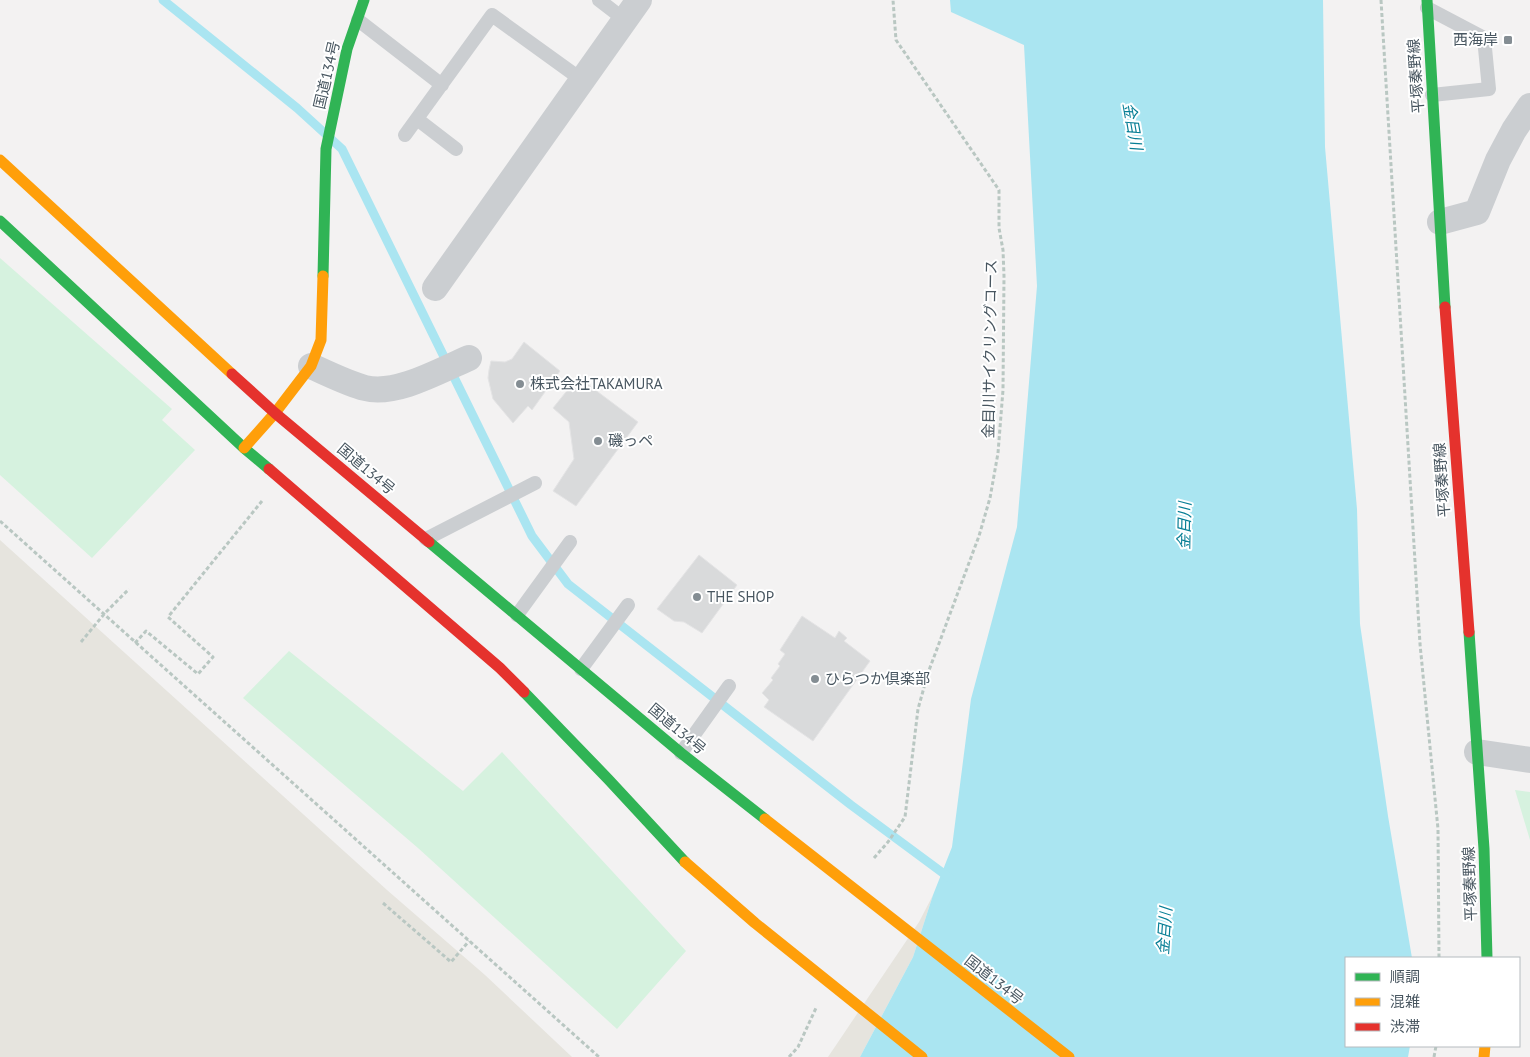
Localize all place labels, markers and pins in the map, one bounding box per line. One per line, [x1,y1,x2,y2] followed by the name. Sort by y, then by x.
[1453,30,1498,49] place label: 西海岸
[1502,34,1514,46] marker: 西海岸
[530,374,663,393] place label: 株式会社TAKAMURA
[514,378,526,390] marker: 株式会社TAKAMURA
[608,431,653,450] place label: 磯っペ
[592,435,604,447] marker: 磯っペ
[707,587,774,606] place label: THE SHOP
[691,591,703,603] marker: THE SHOP
[825,669,930,688] place label: ひらつか倶楽部
[809,673,821,685] marker: ひらつか倶楽部

